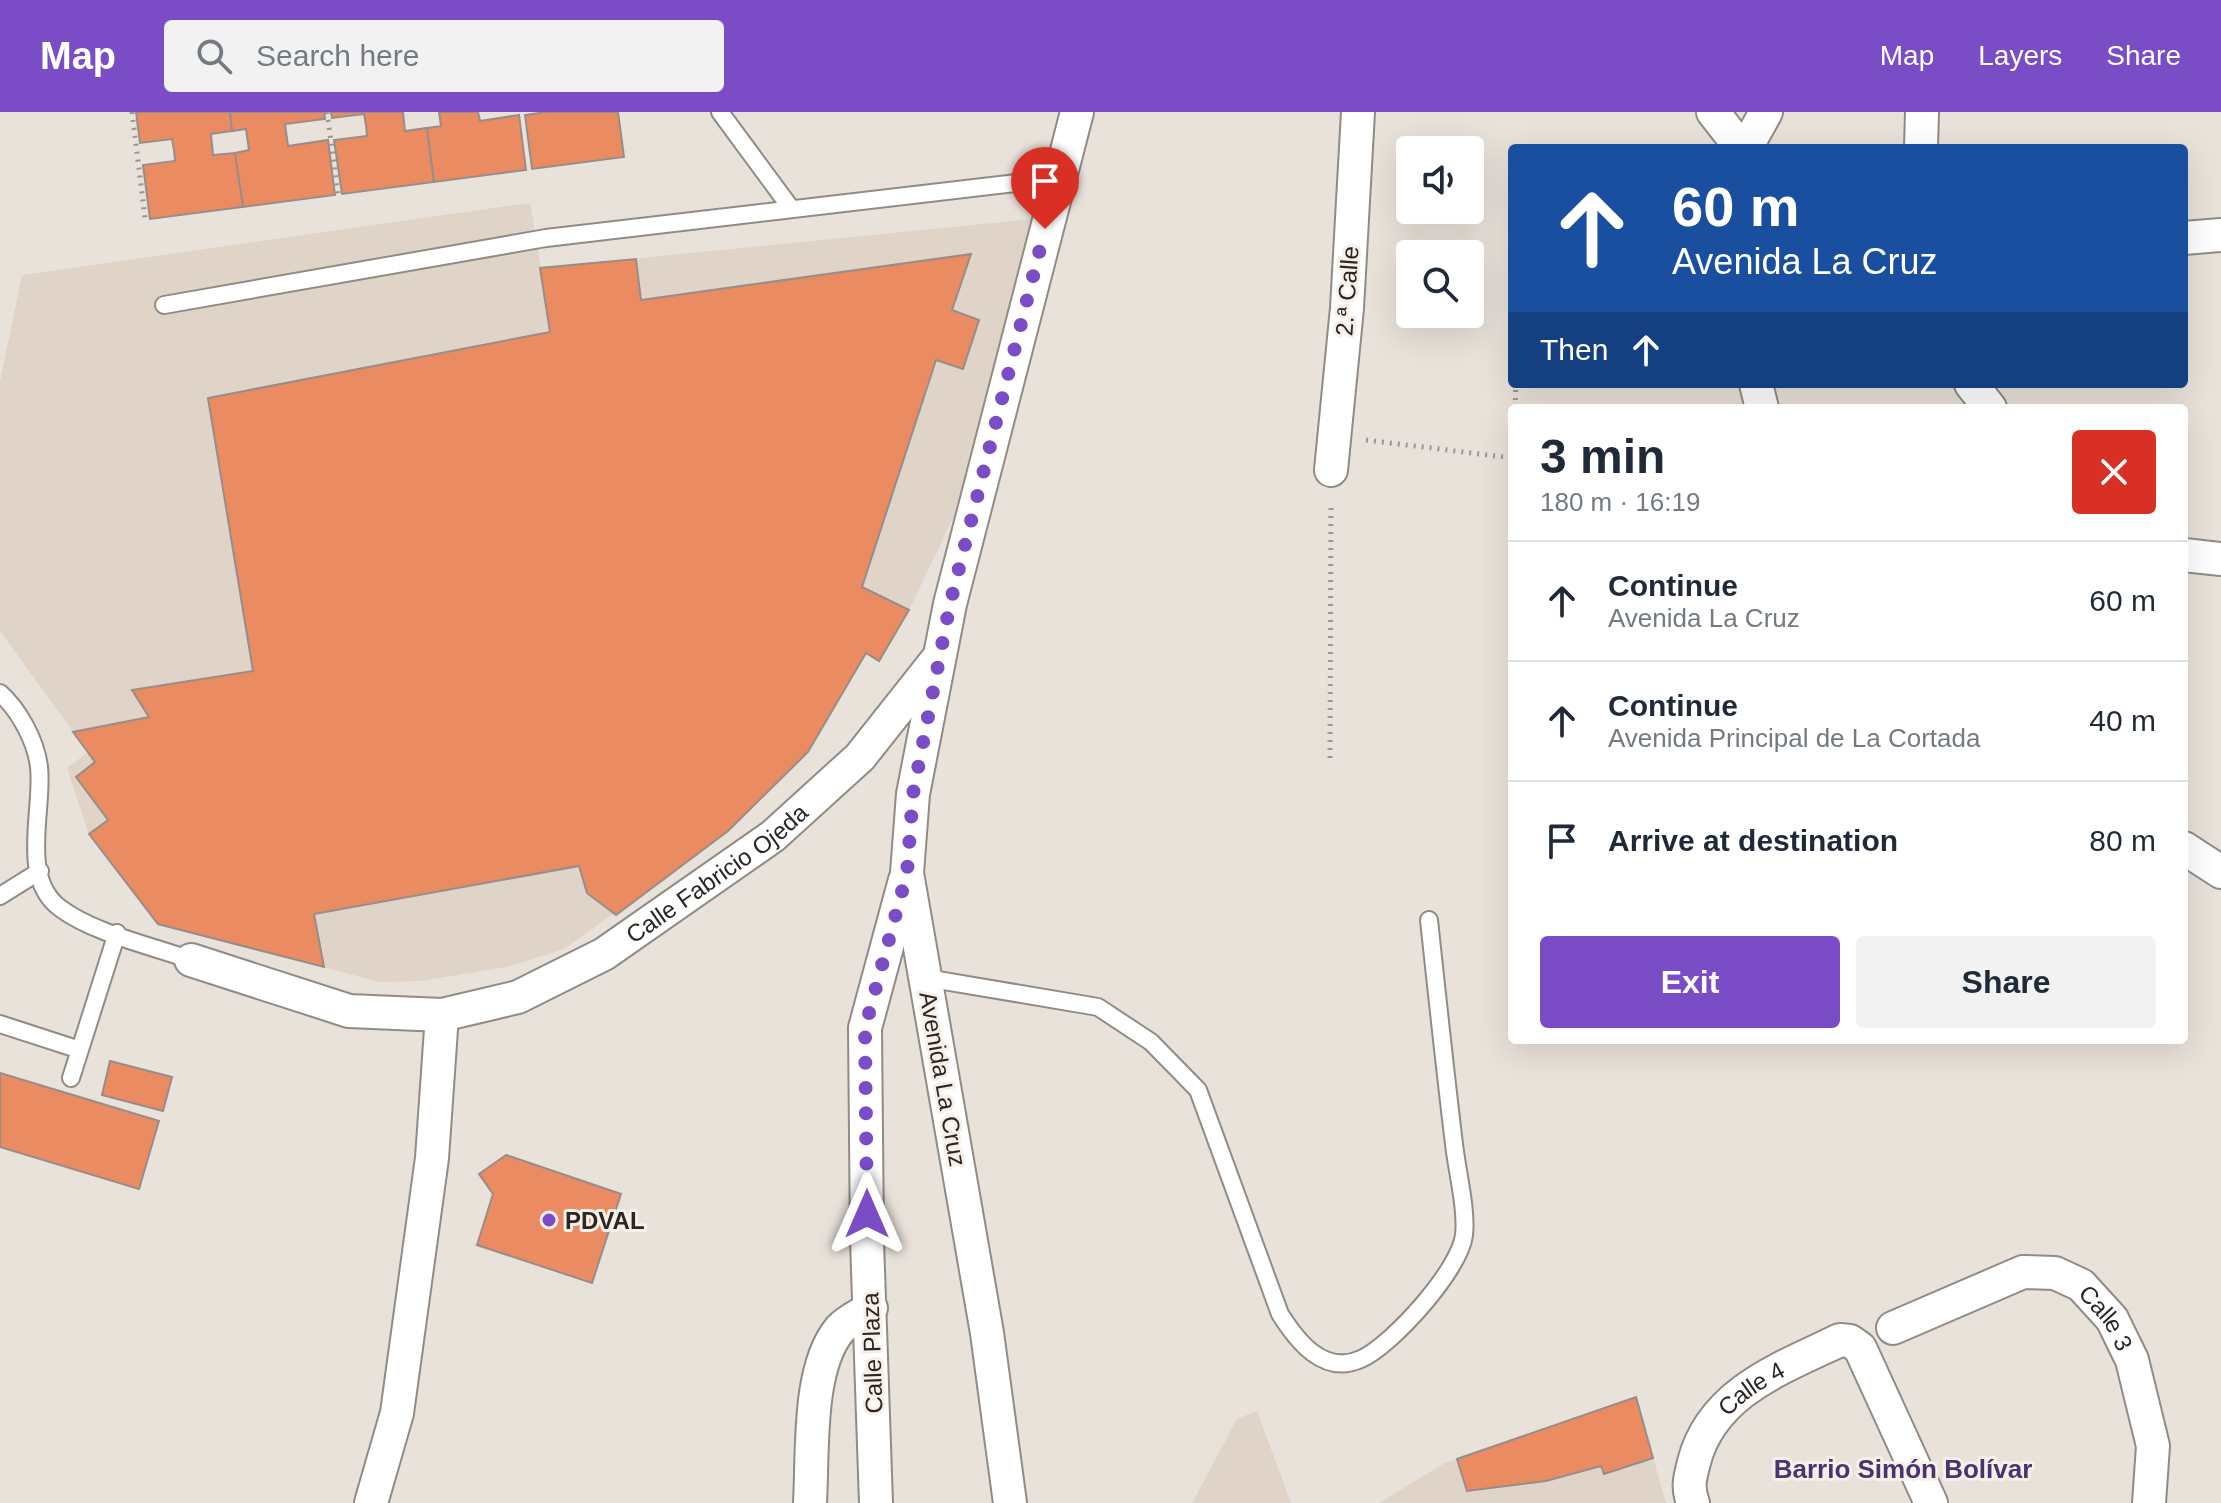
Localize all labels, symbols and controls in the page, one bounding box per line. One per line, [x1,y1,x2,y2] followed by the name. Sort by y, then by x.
[164,20,724,92] search box
[192,34,236,78] icon: search
[40,35,116,77] text: Map
[256,39,419,72] text: Search here
[1880,40,1934,71] text: Map
[1978,40,2062,71] text: Layers
[2106,40,2181,71] text: Share
[1396,136,1484,328] map controls
[1396,136,1484,224] button: sound
[1011,147,1079,229] pin
[1023,159,1067,203] icon: arrive
[1672,175,1800,238] text: 60 m
[1540,176,1644,280] icon: ahead
[1396,240,1484,328] button: search
[1672,241,1938,282] text: Avenida La Cruz
[1330,245,1364,337] street label: 2.ª Calle
[1624,328,1668,372] icon: ahead
[1540,333,1608,366] text: Then
[1540,430,1665,483] text: 3 min
[2072,430,2156,514] button: close
[1540,487,1700,517] text: 180 m · 16:19
[1608,569,1738,602] text: Continue
[1540,579,1584,623] icon: ahead
[2089,584,2156,617] text: 60 m
[1608,603,1800,633] text: Avenida La Cruz
[1608,689,1738,722] text: Continue
[1540,699,1584,743] icon: ahead
[2089,704,2156,737] text: 40 m
[1608,723,1980,753] text: Avenida Principal de La Cortada
[621,798,813,948] street label: Calle Fabricio Ojeda
[1540,819,1584,863] icon: arrive
[1608,824,1898,857] text: Arrive at destination
[2089,824,2156,857] text: 80 m
[1540,936,1840,1028] button: Exit
[1856,936,2156,1028] button: Share
[914,990,972,1168] street label: Avenida La Cruz
[825,1172,909,1256] position arrow
[565,1207,645,1234] place label: PDVAL
[540,1211,558,1229] marker: PDVAL
[2074,1279,2139,1355] street label: Calle 3
[856,1291,888,1414] street label: Calle Plaza
[1712,1356,1789,1420] street label: Calle 4
[1774,1454,2032,1484] district label: Barrio Simón Bolívar

